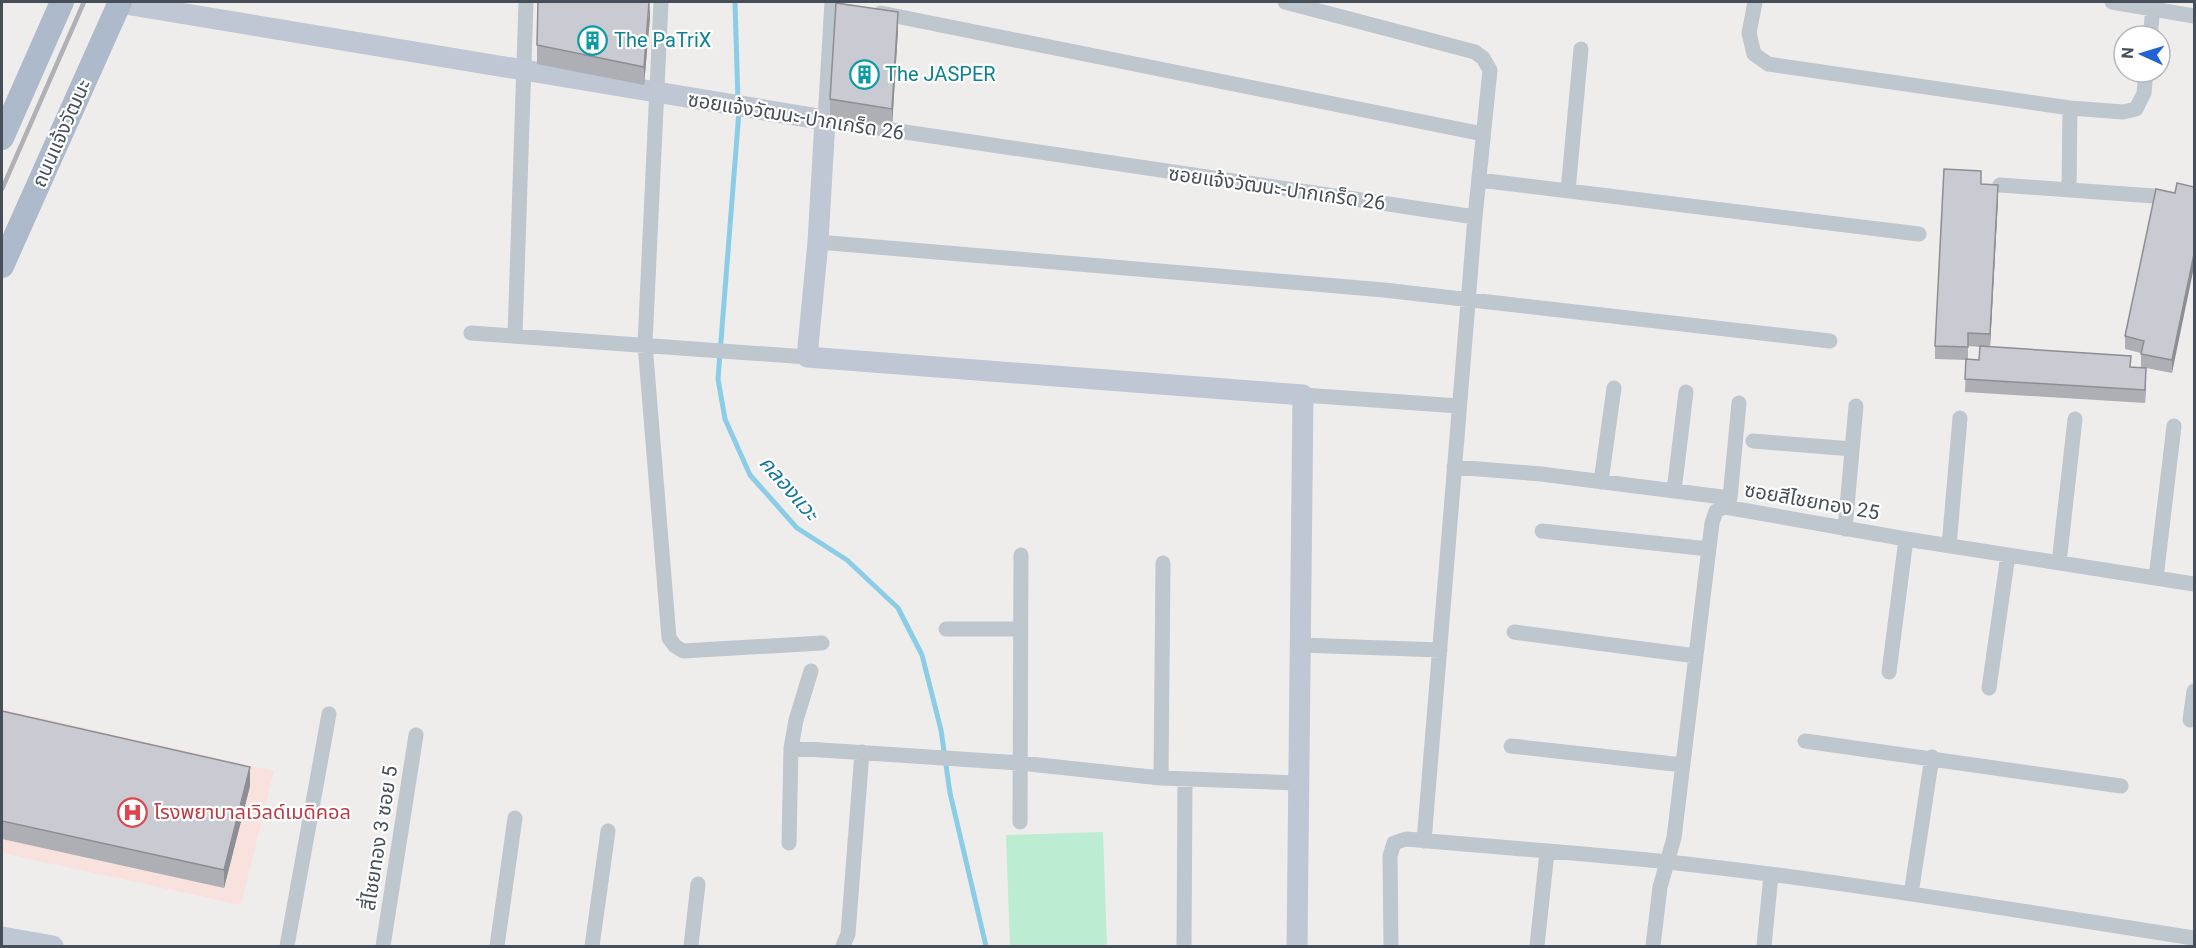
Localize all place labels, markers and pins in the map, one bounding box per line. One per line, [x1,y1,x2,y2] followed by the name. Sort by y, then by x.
[577,24,609,56] building icon: The PaTriX
[614,28,712,52] place label: The PaTriX
[848,58,880,90] building icon: The JASPER
[885,62,996,86] place label: The JASPER
[117,796,149,828] hospital icon: โรงพยาบาลเวิลด์เมดิคอล
[154,800,351,824] place label: โรงพยาบาลเวิลด์เมดิคอล

